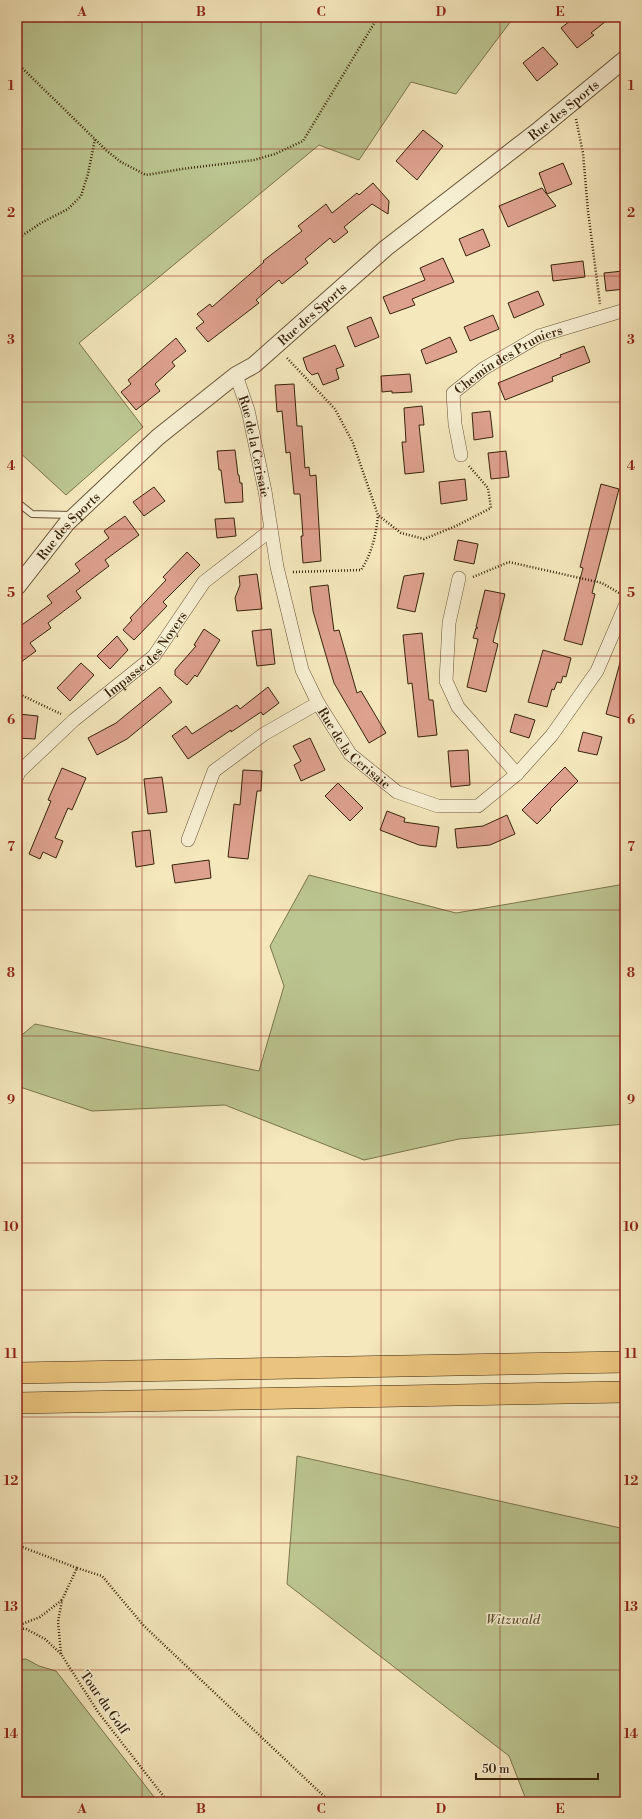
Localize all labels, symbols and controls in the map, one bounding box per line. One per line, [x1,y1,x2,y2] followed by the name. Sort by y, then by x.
[76,4,87,20] text: A
[196,4,206,20] text: B
[316,4,326,20] text: C
[436,4,446,20] text: D
[555,4,565,20] text: E
[525,77,603,144] street label: Rue des Sports
[8,78,15,94] text: 1
[628,78,635,94] text: 1
[7,205,15,221] text: 2
[627,205,635,221] text: 2
[275,280,350,349] street label: Rue des Sports
[451,322,565,398] street label: Chemin des Pruniers
[7,332,15,348] text: 3
[627,332,635,348] text: 3
[235,393,273,499] street label: Rue de la Cerisaie
[7,458,16,474] text: 4
[627,458,636,474] text: 4
[34,489,104,564] street label: Rue des Sports
[7,585,15,601] text: 5
[627,585,635,601] text: 5
[102,608,191,701] street label: Impasse des Noyers
[314,705,394,793] street label: Rue de la Cerisaie
[7,712,15,728] text: 6
[627,712,635,728] text: 6
[7,839,15,855] text: 7
[627,839,635,855] text: 7
[7,965,15,981] text: 8
[627,965,635,981] text: 8
[7,1092,15,1108] text: 9
[627,1092,635,1108] text: 9
[3,1219,19,1235] text: 10
[623,1219,639,1235] text: 10
[5,1346,18,1362] text: 11
[625,1346,638,1362] text: 11
[4,1473,18,1489] text: 12
[624,1473,638,1489] text: 12
[4,1599,18,1615] text: 13
[624,1599,638,1615] text: 13
[486,1612,541,1628] park label: Witzwald
[76,1668,133,1738] street label: Tour du Golf
[4,1726,18,1742] text: 14
[624,1726,638,1742] text: 14
[476,1755,598,1781] scale bar
[482,1762,510,1777] text: 50 m
[76,1801,87,1817] text: A
[196,1801,206,1817] text: B
[316,1801,326,1817] text: C
[436,1801,446,1817] text: D
[555,1801,565,1817] text: E

